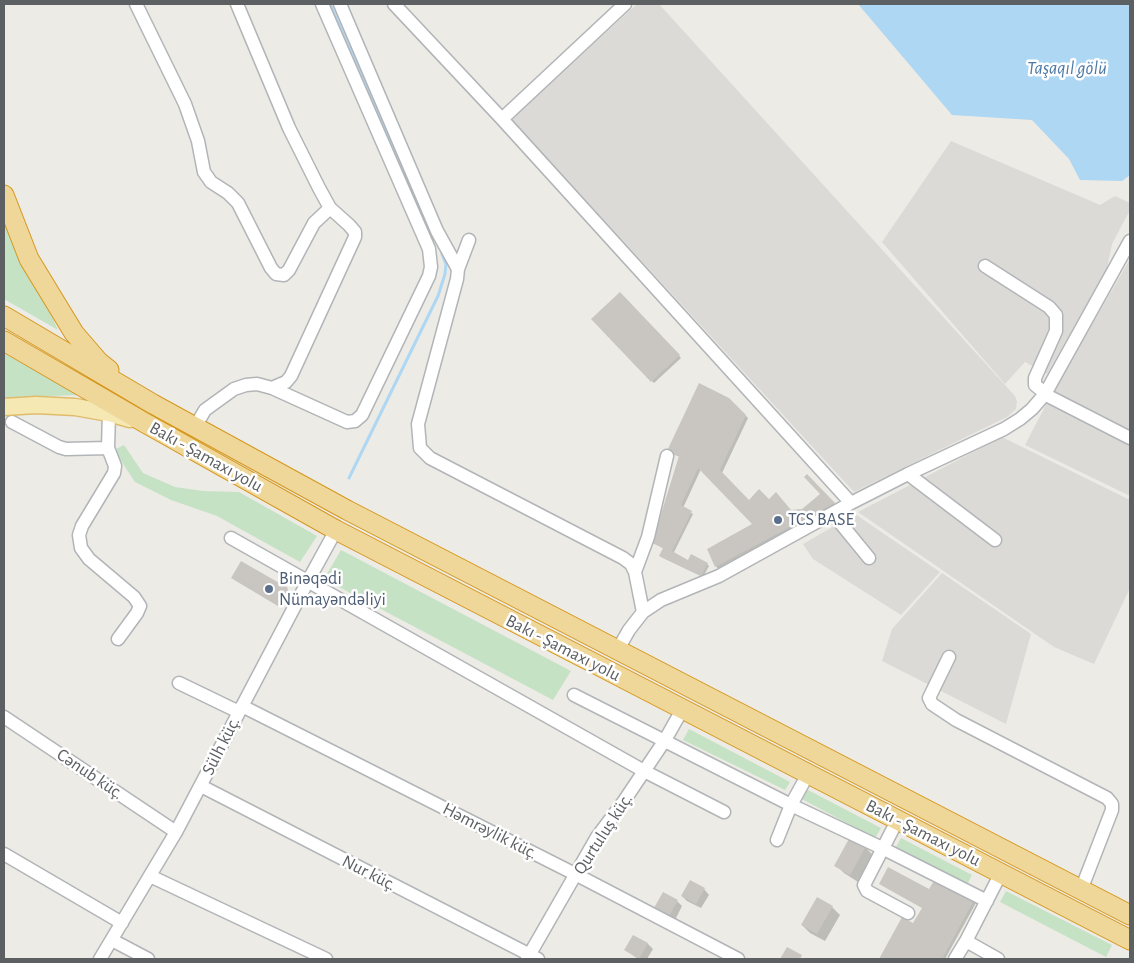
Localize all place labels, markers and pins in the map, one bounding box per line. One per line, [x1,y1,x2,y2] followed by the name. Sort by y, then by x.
[788,509,854,531] place label: TCS BASE
[772,514,784,526] marker: TCS BASE
[279,568,386,610] place label: Binəqədi Nümayəndəliyi
[263,583,275,595] marker: Binəqədi Nümayəndəliyi

